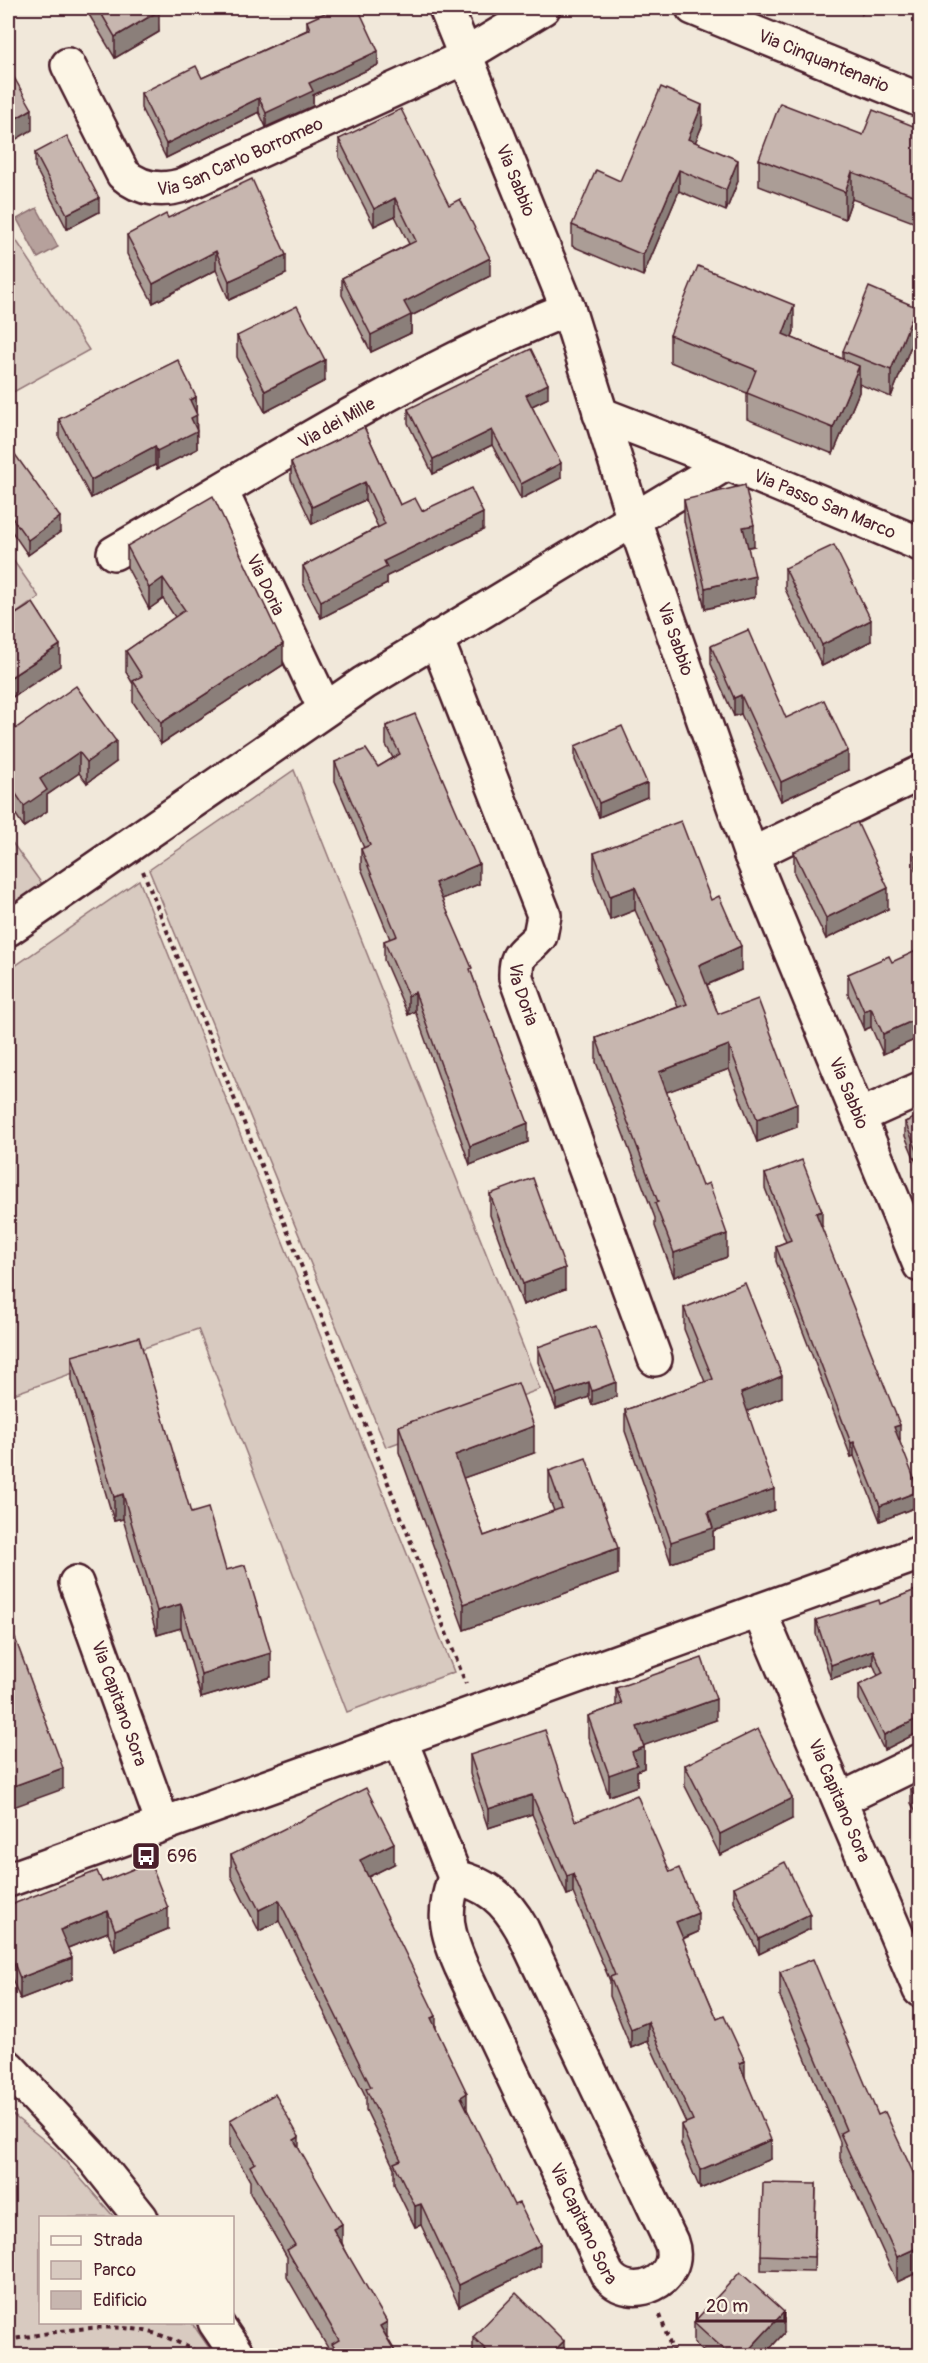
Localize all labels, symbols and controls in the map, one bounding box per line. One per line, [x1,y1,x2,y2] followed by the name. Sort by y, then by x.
[755,24,893,98] street label: Via Cinquantenario
[157,112,327,200] street label: Via San Carlo Borromeo
[491,141,541,220] street label: Via Sabbio
[294,392,379,454] street label: Via dei Mille
[750,464,900,544] street label: Via Passo San Marco
[241,550,290,619] street label: Via Doria
[652,600,699,679] street label: Via Sabbio
[504,961,544,1029] street label: Via Doria
[824,1053,874,1133] street label: Via Sabbio
[86,1638,153,1769] street label: Via Capitano Sora
[803,1735,876,1866] street label: Via Capitano Sora
[130,1840,162,1872] bus stop icon: 696
[167,1845,197,1868] place label: 696
[545,2159,622,2290] street label: Via Capitano Sora
[39,2216,234,2324] legend
[93,2229,143,2252] text: Strada
[93,2259,136,2282] text: Parco
[697,2285,786,2323] scale bar
[93,2289,147,2312] text: Edificio
[706,2295,748,2318] text: 20 m

